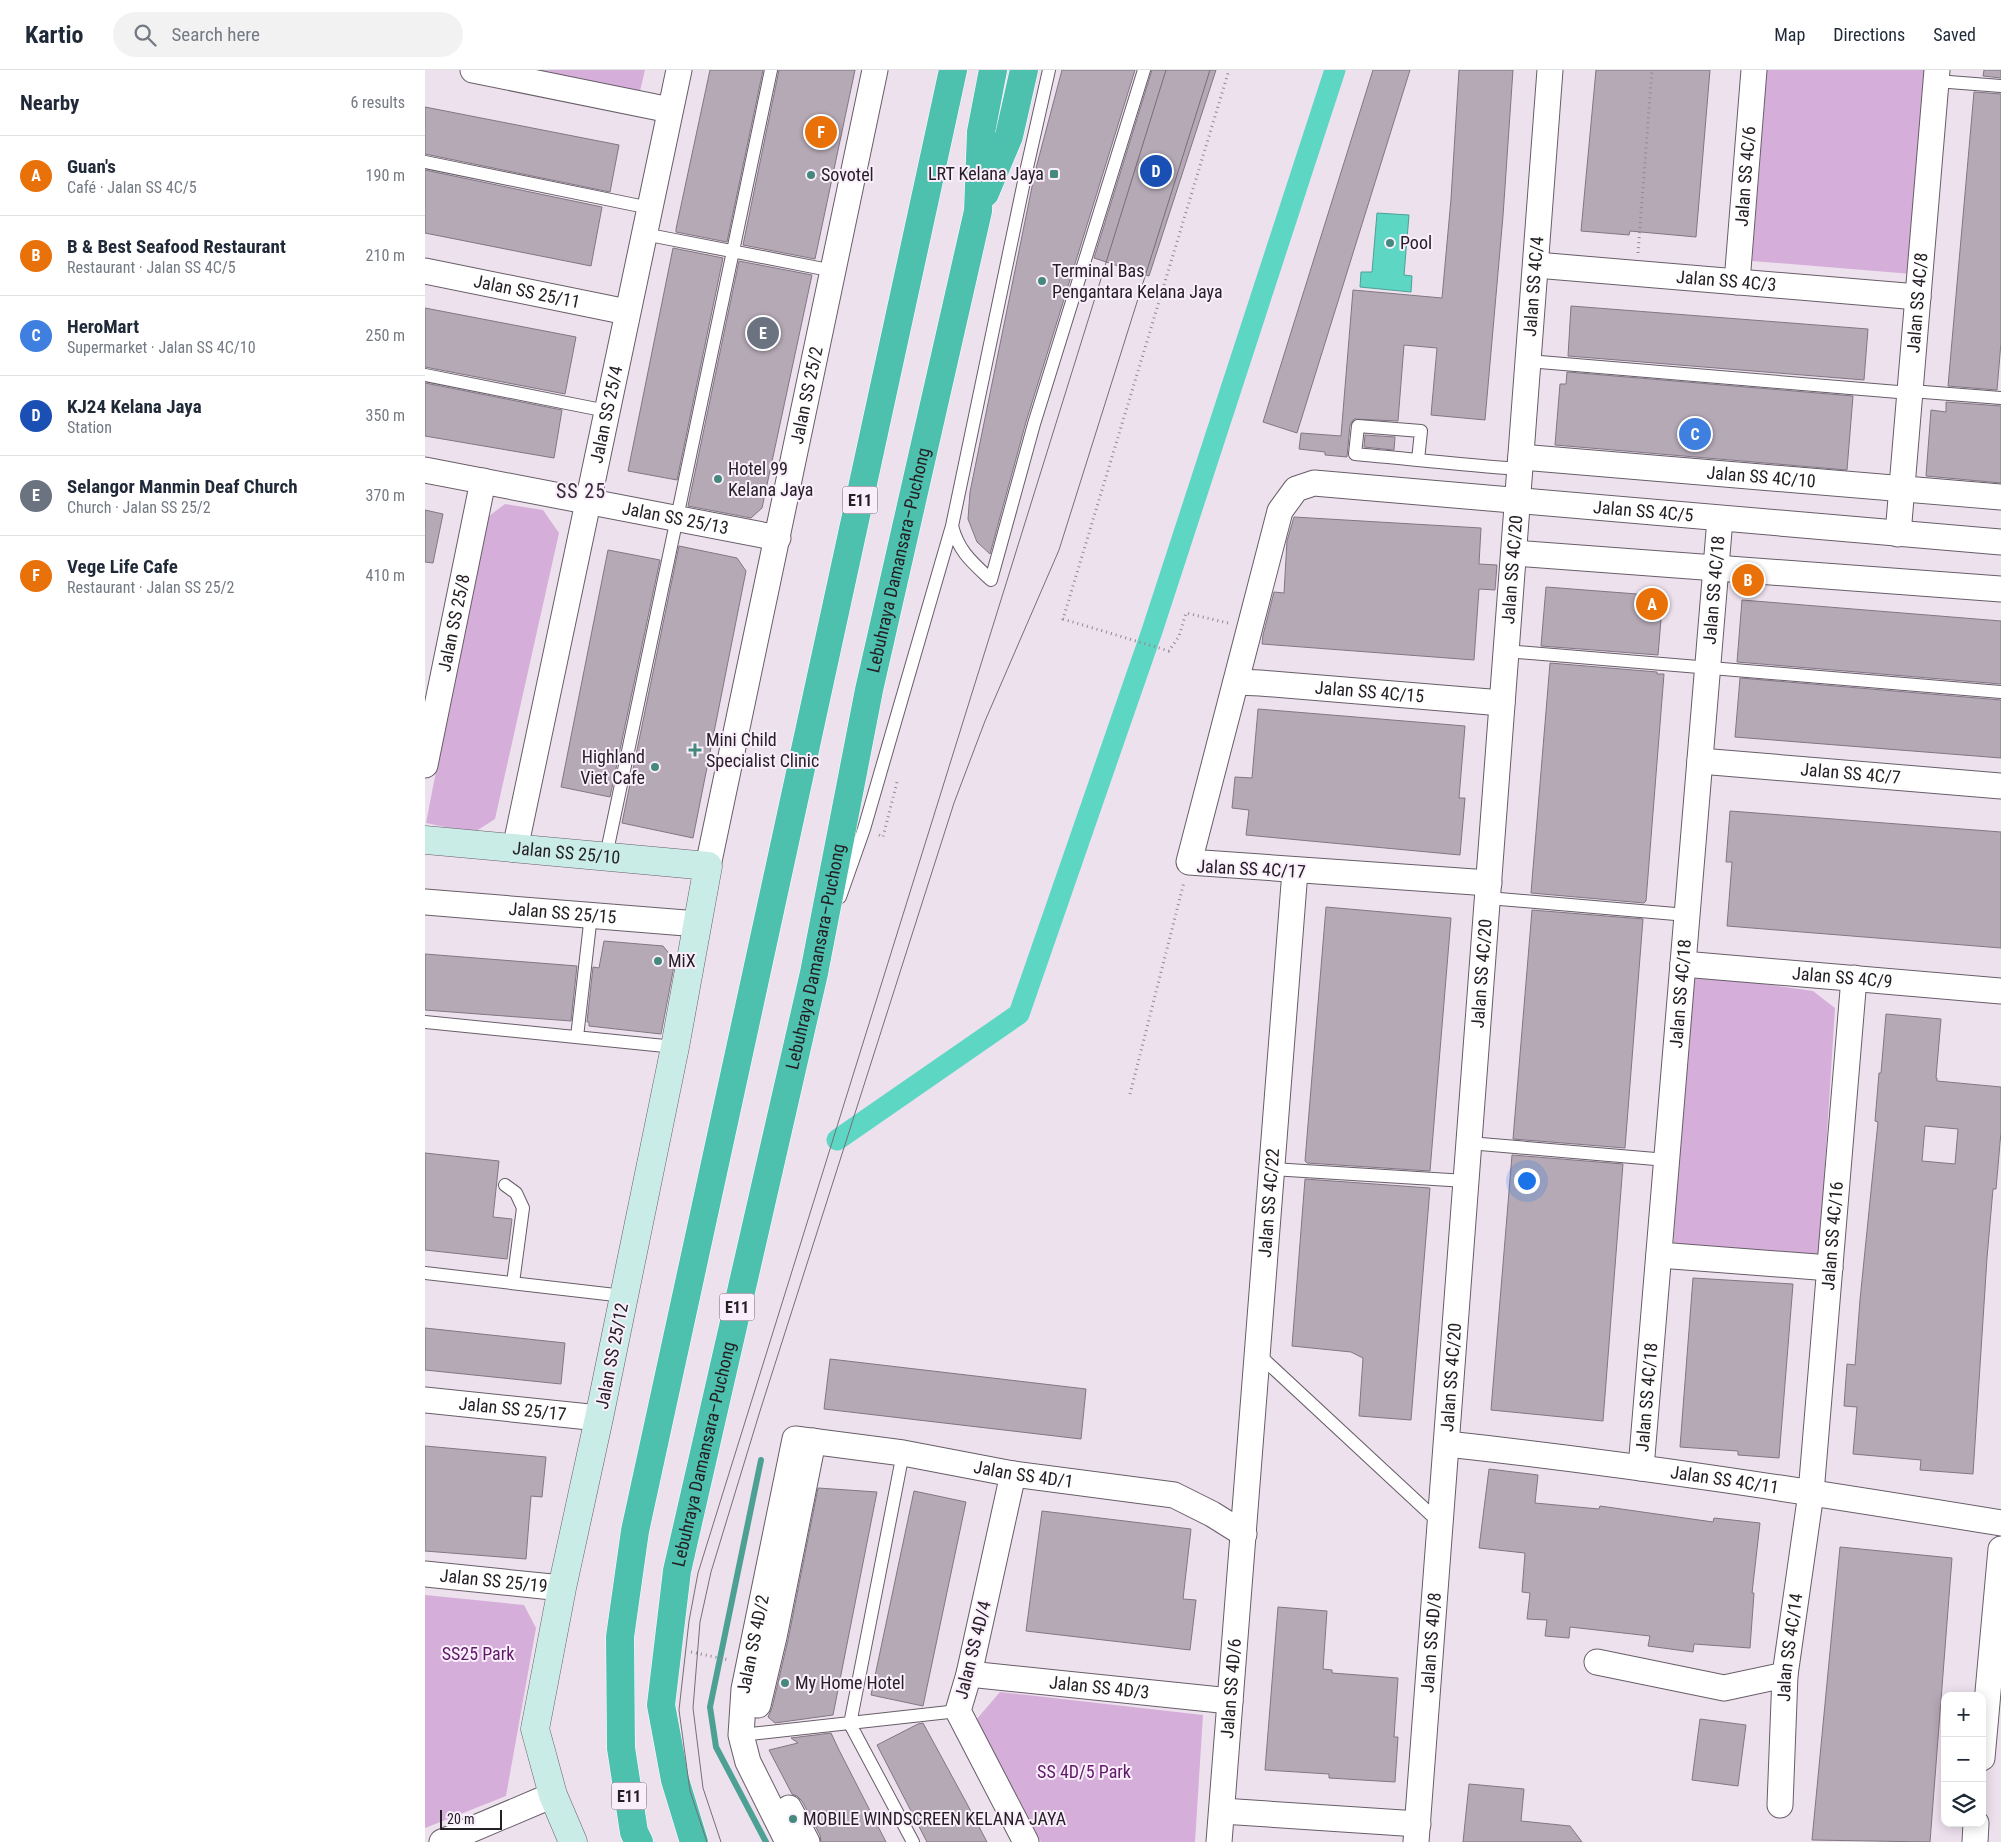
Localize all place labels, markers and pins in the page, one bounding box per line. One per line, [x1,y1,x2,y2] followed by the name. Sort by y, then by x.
[805,113,837,151] pin: F
[1140,152,1172,190] pin: D
[928,163,1044,184] place label: LRT Kelana Jaya
[821,164,874,185] place label: Sovotel
[1048,168,1060,180] marker: LRT Kelana Jaya
[805,169,817,181] marker: Sovotel
[1400,232,1432,253] place label: Pool
[1384,237,1396,249] marker: Pool
[1052,260,1223,302] place label: Terminal Bas Pengantara Kelana Jaya
[1036,275,1048,287] marker: Terminal Bas Pengantara Kelana Jaya
[747,314,779,352] pin: E
[1679,415,1711,453] pin: C
[728,458,813,500] place label: Hotel 99 Kelana Jaya
[712,473,724,485] marker: Hotel 99 Kelana Jaya
[1732,561,1764,599] pin: B
[1636,585,1668,623] pin: A
[706,729,819,771] place label: Mini Child Specialist Clinic
[688,743,702,757] marker: Mini Child Specialist Clinic
[580,746,645,788] place label: Highland Viet Cafe
[649,761,661,773] marker: Highland Viet Cafe
[668,950,696,971] place label: MiX
[652,955,664,967] marker: MiX
[795,1672,905,1693] place label: My Home Hotel
[779,1677,791,1689] marker: My Home Hotel
[803,1808,1067,1829] place label: MOBILE WINDSCREEN KELANA JAYA
[787,1813,799,1825] marker: MOBILE WINDSCREEN KELANA JAYA

